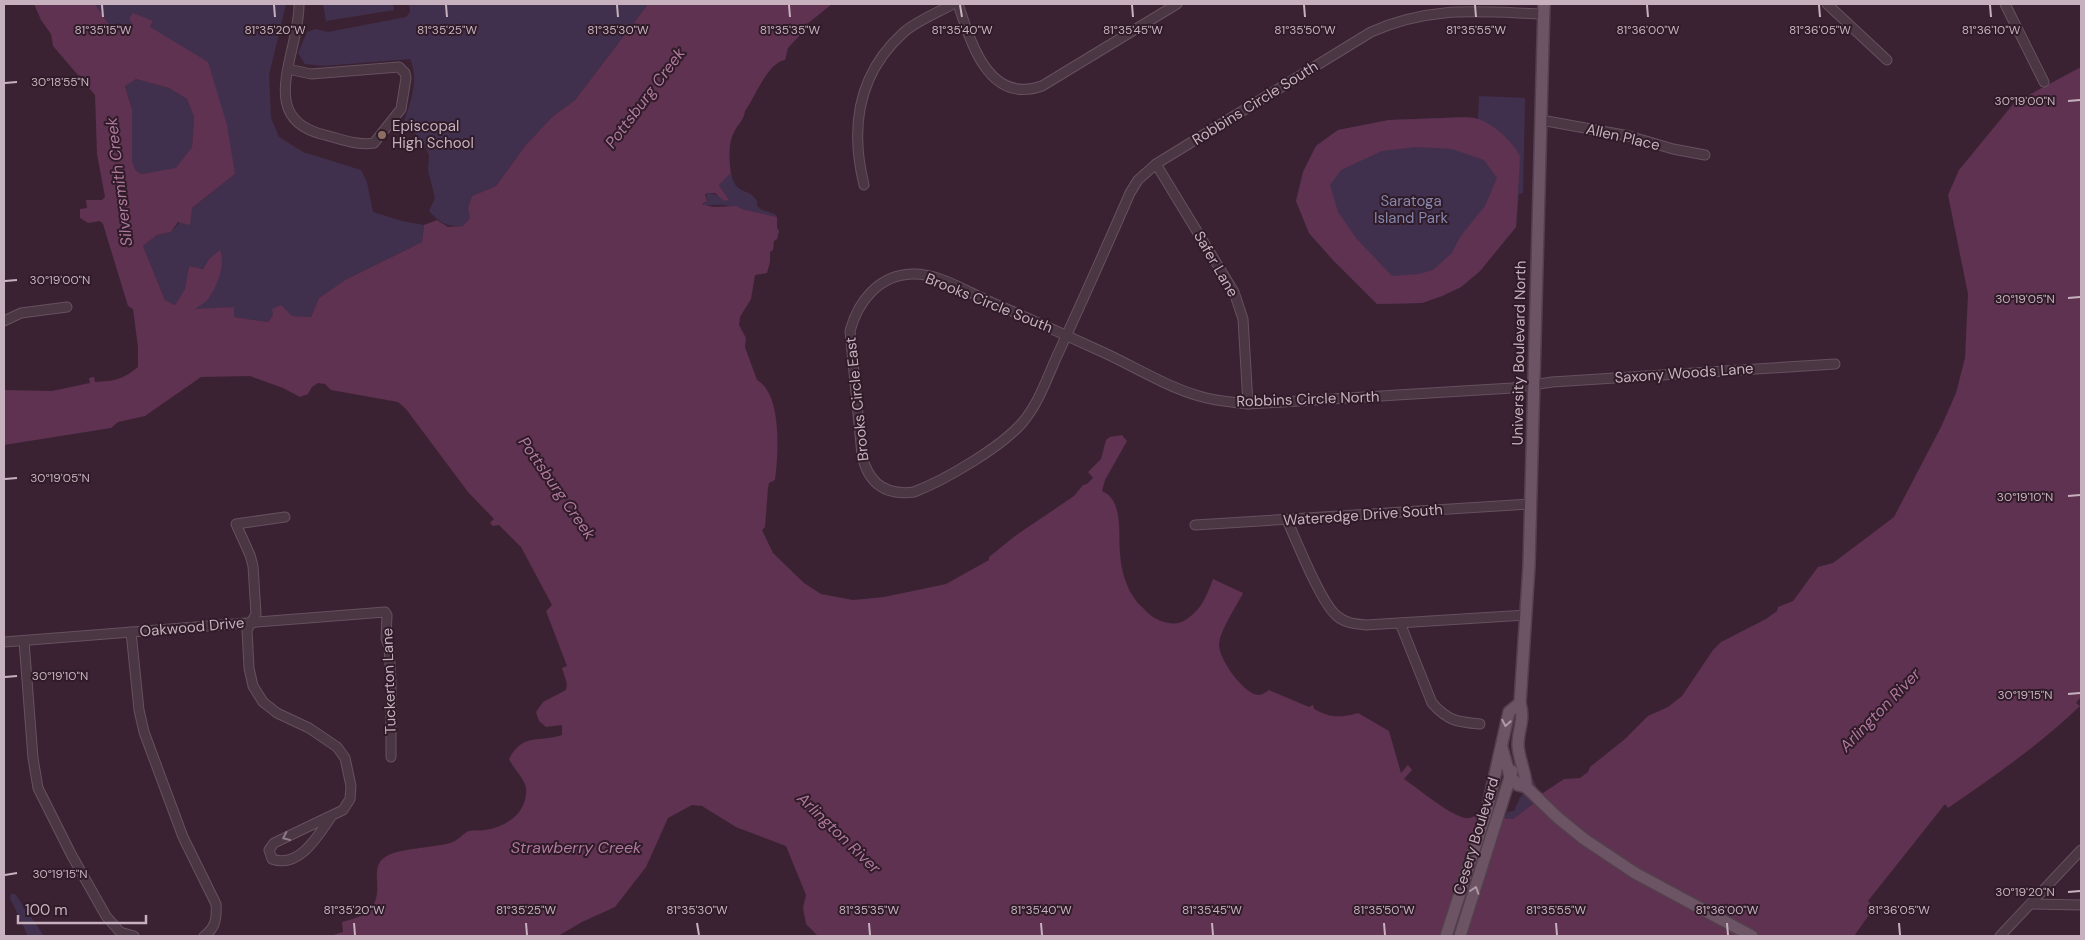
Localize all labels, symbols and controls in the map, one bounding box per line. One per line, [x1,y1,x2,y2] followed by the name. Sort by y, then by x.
[74,22,132,38] text: 81°35'15"W
[244,22,306,38] text: 81°35'20"W
[417,22,477,38] text: 81°35'25"W
[587,22,649,38] text: 81°35'30"W
[760,22,821,38] text: 81°35'35"W
[932,22,993,38] text: 81°35'40"W
[1103,22,1163,38] text: 81°35'45"W
[1274,22,1336,38] text: 81°35'50"W
[1446,22,1506,38] text: 81°35'55"W
[1617,22,1680,38] text: 81°36'00"W
[1789,22,1851,38] text: 81°36'05"W
[1962,22,2021,38] text: 81°36'10"W
[600,43,690,153] water label: Pottsburg Creek
[1188,56,1322,150] street label: Robbins Circle South
[31,74,89,90] text: 30°18'55"N
[1995,93,2055,109] text: 30°19'00"N
[101,115,137,248] water label: Silversmith Creek
[392,116,474,153] place label: Episcopal High School
[1584,119,1662,155] street label: Allen Place
[376,129,388,141] marker: Episcopal High School
[1374,191,1449,228] park label: Saratoga Island Park
[1189,227,1243,301] street label: Safer Lane
[1507,260,1531,446] street label: University Boulevard North
[922,268,1056,338] street label: Brooks Circle South
[30,272,90,288] text: 30°19'00"N
[1995,291,2055,307] text: 30°19'05"N
[841,336,873,462] street label: Brooks Circle East
[1614,358,1754,388] street label: Saxony Woods Lane
[1236,387,1380,411] street label: Robbins Circle North
[514,432,601,544] water label: Pottsburg Creek
[30,470,90,486] text: 30°19'05"N
[1997,489,2053,505] text: 30°19'10"N
[1283,499,1443,531] street label: Wateredge Drive South
[139,612,245,642] street label: Oakwood Drive
[377,628,401,734] street label: Tuckerton Lane
[1834,663,1926,757] water label: Arlington River
[32,668,88,684] text: 30°19'10"N
[1997,687,2053,703] text: 30°19'15"N
[1502,718,1512,727] one-way arrow
[1449,775,1503,897] street label: Cesery Boulevard
[792,787,886,879] water label: Arlington River
[282,831,291,842] one-way arrow
[511,837,642,858] water label: Strawberry Creek
[32,866,88,882] text: 30°19'15"N
[1995,884,2055,900] text: 30°19'20"N
[1469,886,1479,895] one-way arrow
[18,892,145,924] scale bar
[25,900,68,920] text: 100 m
[323,902,385,918] text: 81°35'20"W
[496,902,556,918] text: 81°35'25"W
[666,902,728,918] text: 81°35'30"W
[839,902,900,918] text: 81°35'35"W
[1011,902,1072,918] text: 81°35'40"W
[1182,902,1242,918] text: 81°35'45"W
[1353,902,1415,918] text: 81°35'50"W
[1526,902,1586,918] text: 81°35'55"W
[1696,902,1759,918] text: 81°36'00"W
[1868,902,1930,918] text: 81°36'05"W

